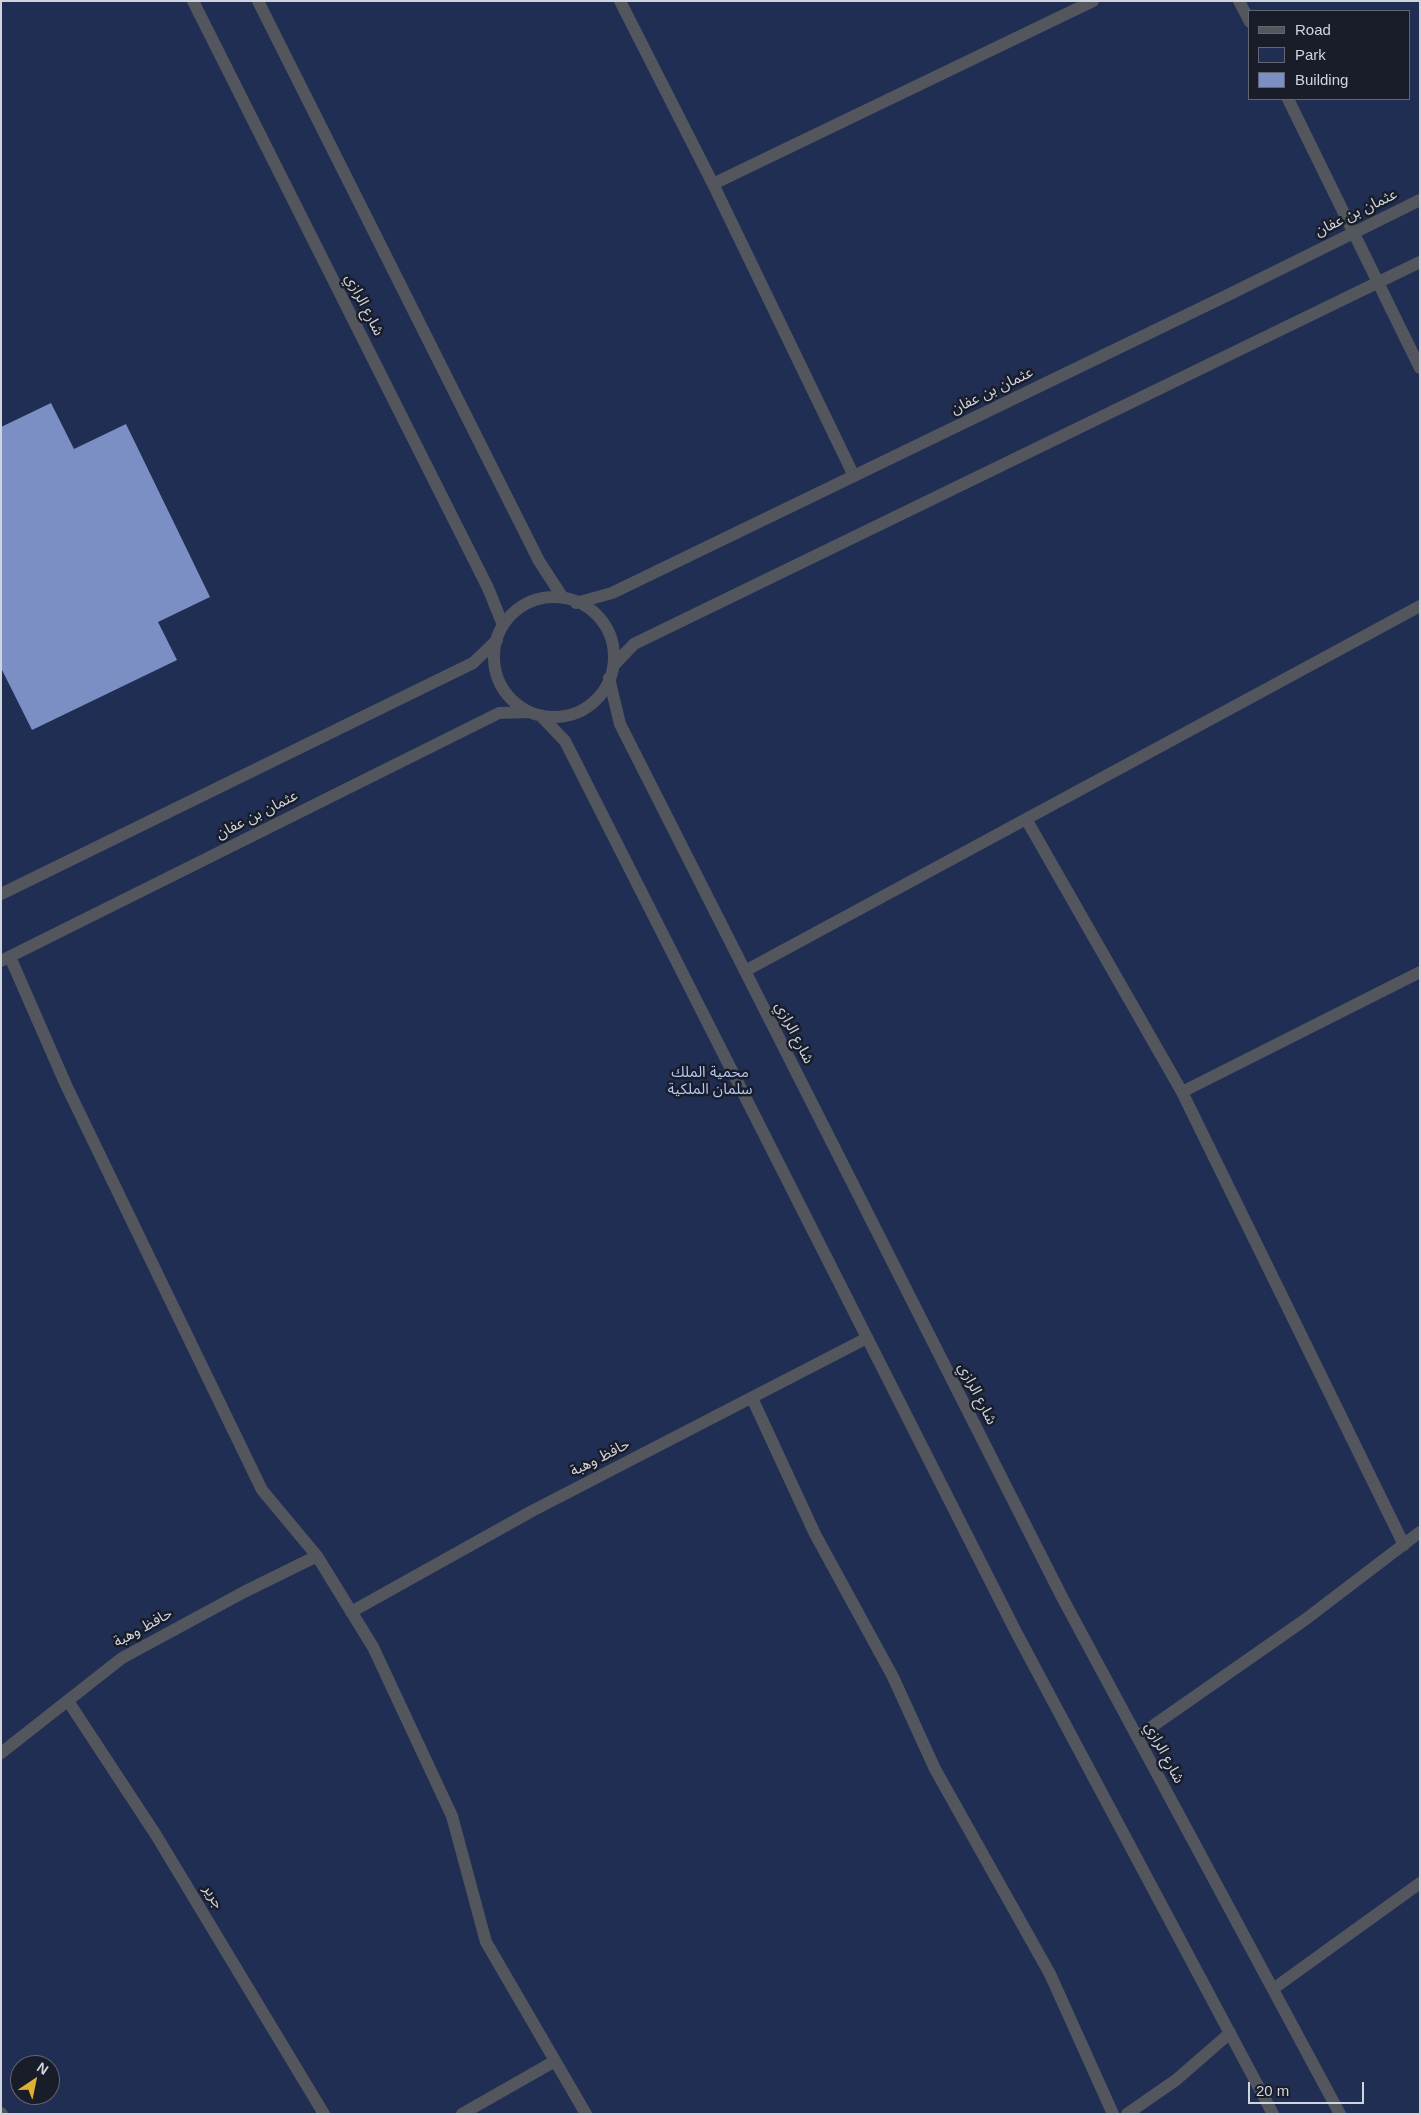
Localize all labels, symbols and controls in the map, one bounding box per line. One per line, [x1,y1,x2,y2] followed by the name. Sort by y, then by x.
[1248,10,1411,100] legend
[1295,21,1331,38] text: Road
[1295,46,1326,63] text: Park
[1295,71,1348,88] text: Building
[1312,185,1400,241] street label: عثمان بن عفان
[341,271,387,339] street label: شارع الرازي
[948,363,1036,419] street label: عثمان بن عفان
[213,787,301,843] street label: عثمان بن عفان
[771,999,817,1067] street label: شارع الرازي
[668,1064,752,1099] park label: محمية الملك سلمان الملكية
[954,1360,1000,1428] street label: شارع الرازي
[567,1435,633,1481] street label: حافظ وهبة
[111,1605,175,1651] street label: حافظ وهبة
[1140,1719,1188,1787] street label: شارع الرازي
[199,1882,227,1912] street label: جرير
[10,2055,60,2105] north arrow
[34,2059,51,2078] text: N
[1251,2072,1367,2104] scale bar
[1256,2082,1289,2099] text: 20 m

